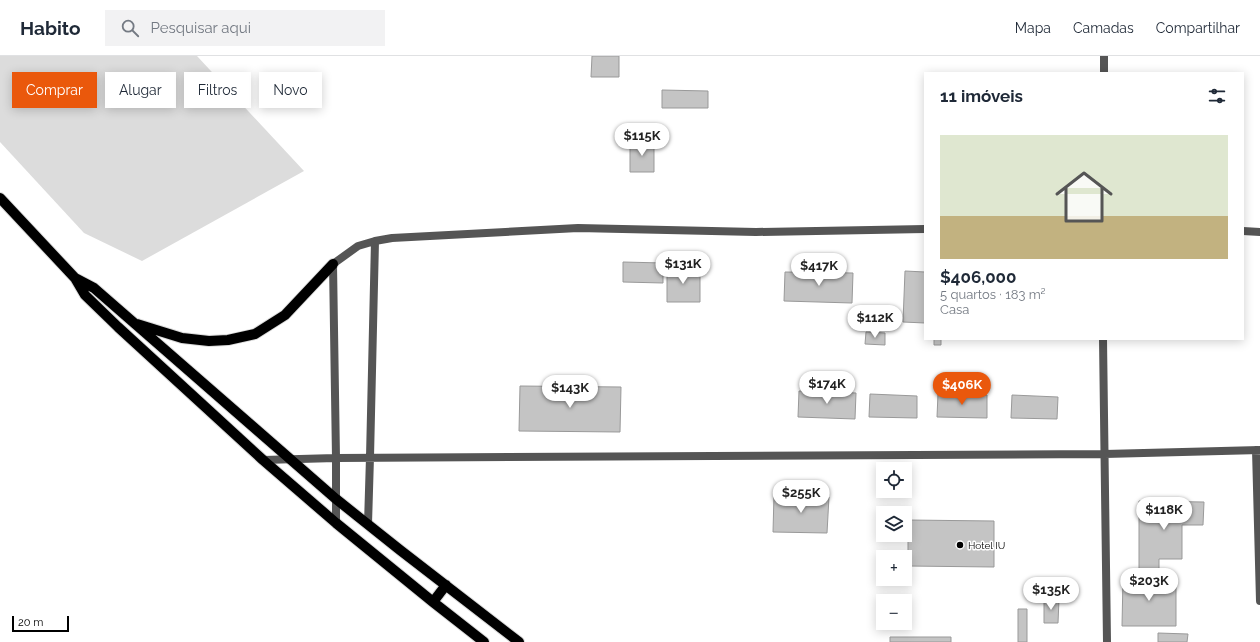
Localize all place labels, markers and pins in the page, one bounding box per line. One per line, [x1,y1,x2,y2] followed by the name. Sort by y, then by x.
[614,123,670,157] pin: $115K
[655,251,711,285] pin: $131K
[791,253,847,287] pin: $417K
[847,305,903,339] pin: $112K
[799,371,855,405] pin: $174K
[934,372,990,406] pin: $406K
[542,375,598,409] pin: $143K
[773,480,829,514] pin: $255K
[1136,497,1192,531] pin: $118K
[955,540,965,550] marker: Hotel IU
[968,540,1005,551] place label: Hotel IU
[1121,568,1177,602] pin: $203K
[1023,577,1079,611] pin: $135K

